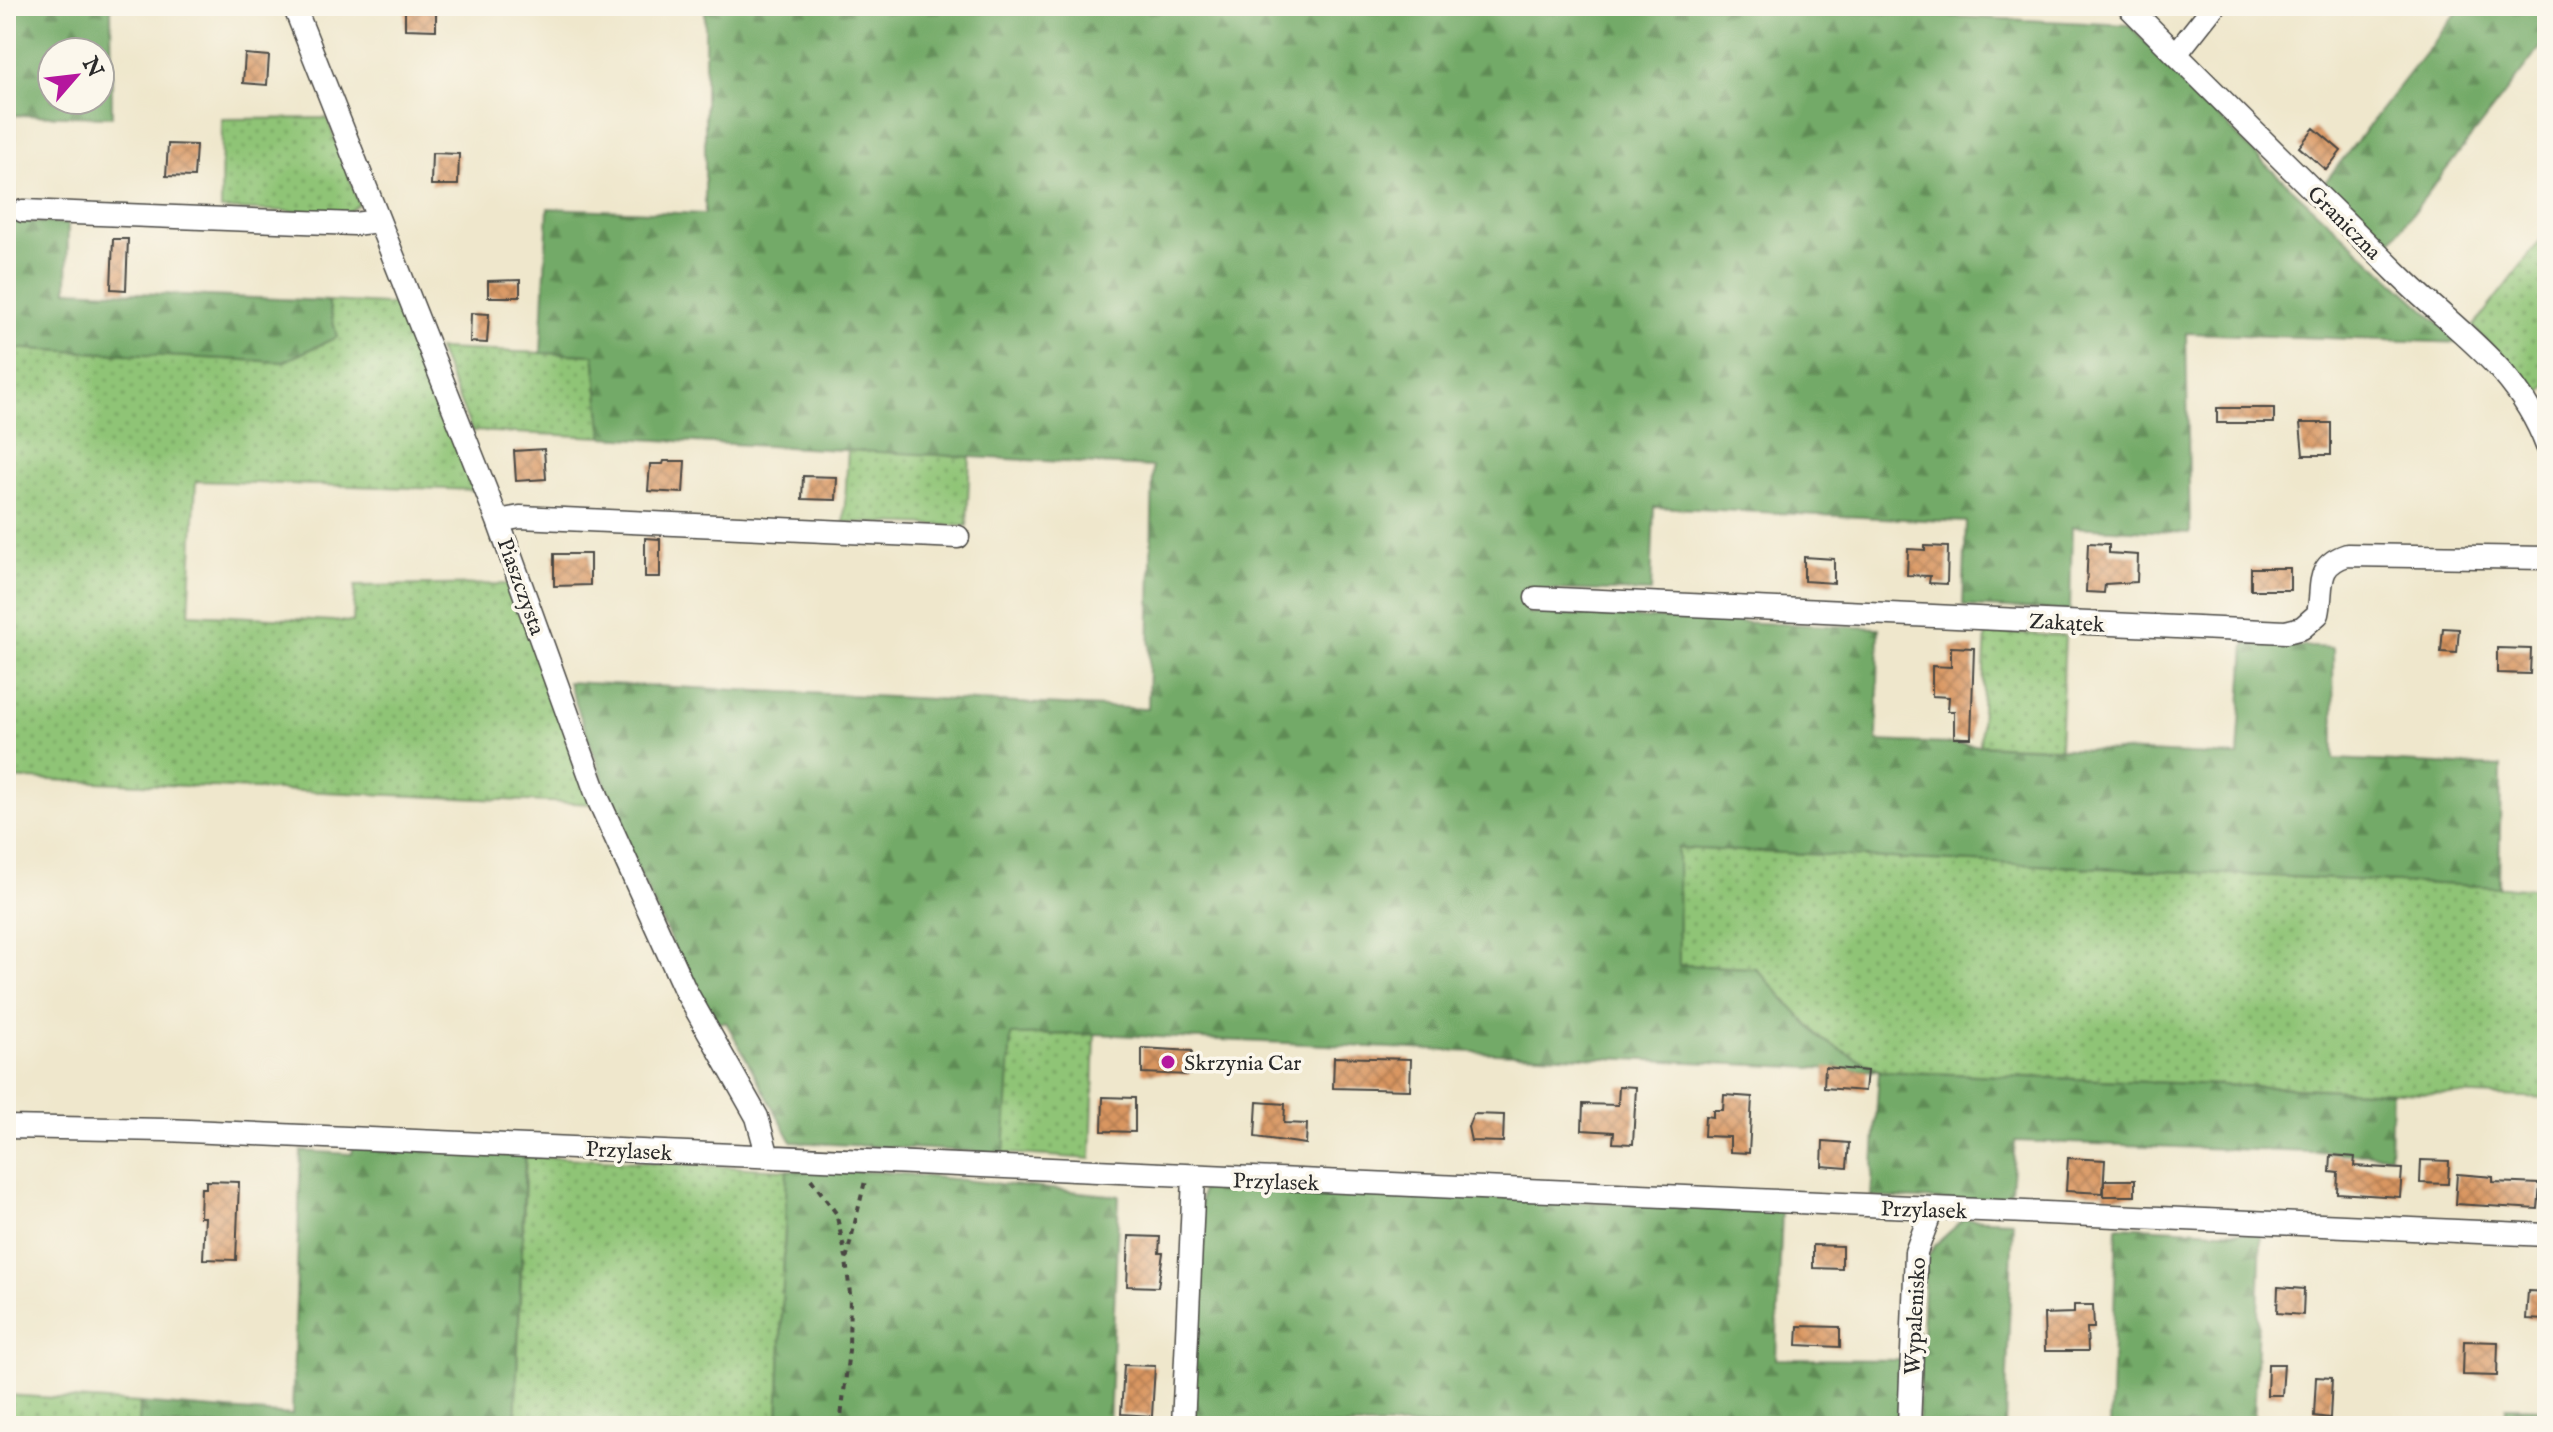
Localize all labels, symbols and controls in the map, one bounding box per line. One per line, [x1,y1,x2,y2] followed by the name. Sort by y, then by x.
[36,36,116,116] north arrow
[75,52,109,83] text: N
[2301,180,2387,267] street label: Graniczna
[490,534,551,640] street label: Piaszczysta
[2028,608,2106,640] street label: Zakątek
[1184,1050,1301,1078] place label: Skrzynia Car
[1159,1053,1177,1071] marker: Skrzynia Car
[585,1136,673,1168] street label: Przylasek
[1232,1167,1320,1199] street label: Przylasek
[1880,1195,1968,1227] street label: Przylasek
[1899,1256,1933,1376] street label: Wypalenisko

